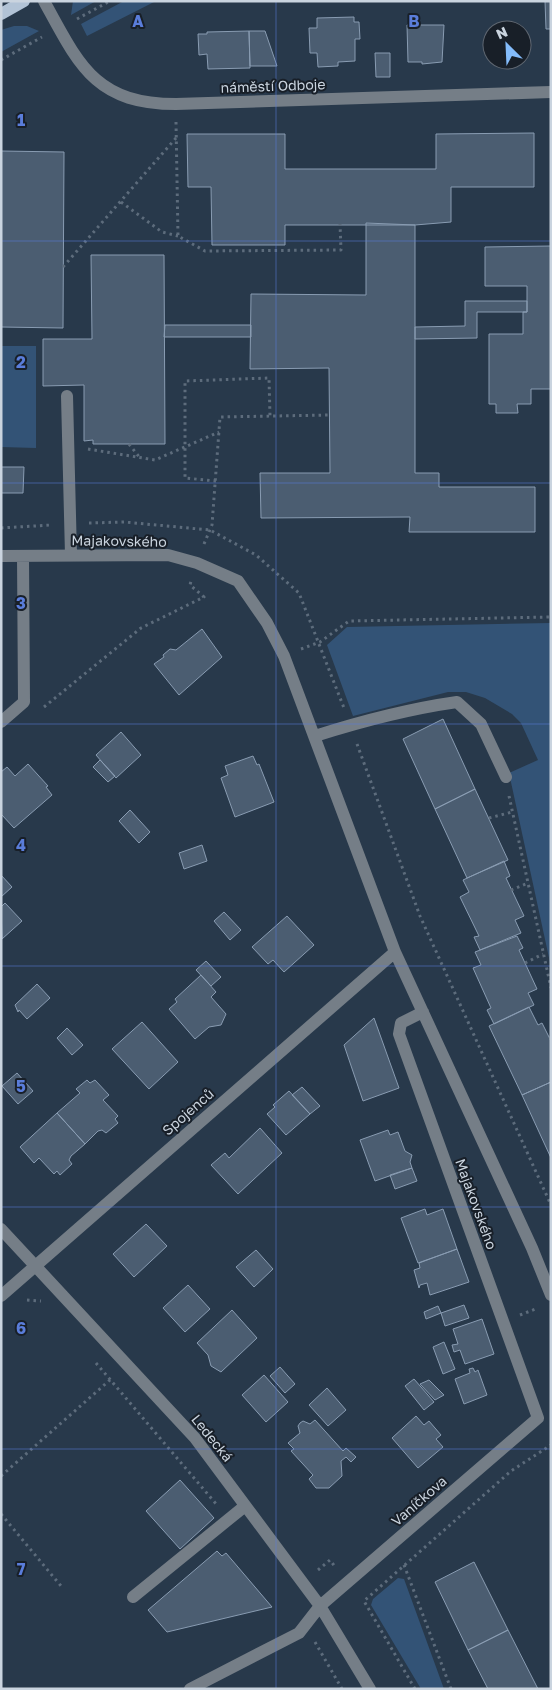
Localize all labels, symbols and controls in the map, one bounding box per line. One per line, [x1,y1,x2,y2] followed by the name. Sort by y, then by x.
[132,11,144,31] text: A
[408,11,420,31] text: B
[482,20,532,70] north arrow
[493,23,510,43] text: N
[220,75,326,96] street label: náměstí Odboje
[17,110,25,130] text: 1
[16,352,26,372] text: 2
[71,531,167,550] street label: Majakovského
[16,593,26,613] text: 3
[16,835,26,855] text: 4
[16,1076,26,1096] text: 5
[158,1085,217,1139] street label: Spojenců
[452,1156,501,1252] street label: Majakovského
[16,1318,26,1338] text: 6
[188,1411,237,1465] street label: Ledecká
[388,1472,450,1529] street label: Vaníčkova
[17,1559,26,1579] text: 7

